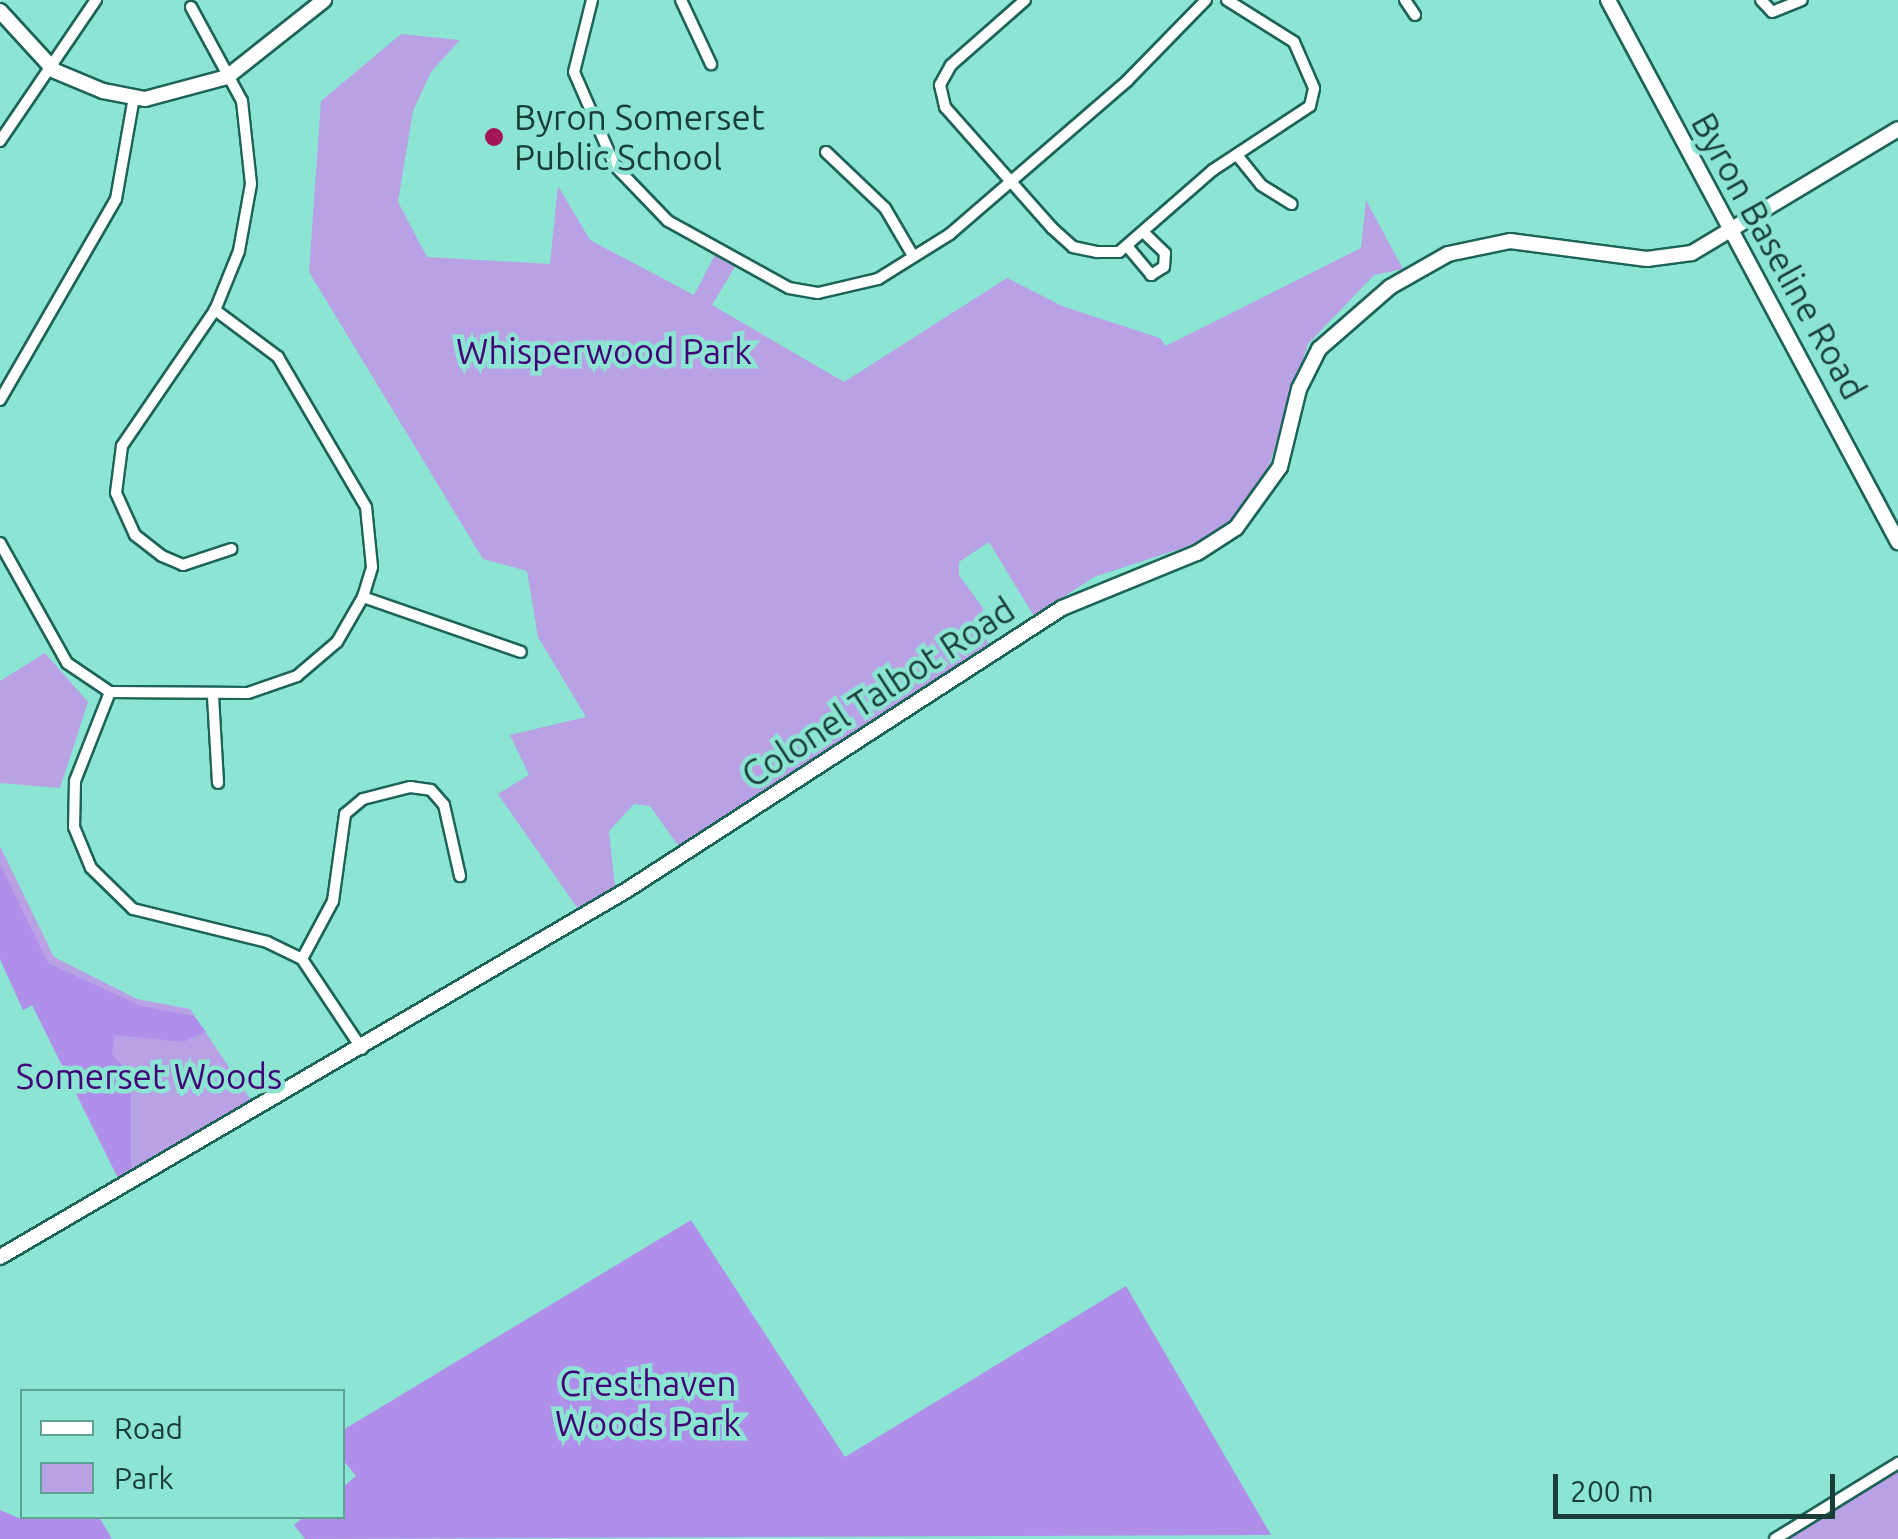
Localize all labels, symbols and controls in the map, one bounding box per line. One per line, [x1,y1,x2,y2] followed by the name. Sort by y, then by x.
[514,96,765,178] place label: Byron Somerset Public School
[1683,105,1875,407] street label: Byron Baseline Road
[483,126,505,148] marker: Byron Somerset Public School
[456,330,752,372] park label: Whisperwood Park
[734,588,1022,796] street label: Colonel Talbot Road
[16,1055,282,1097] park label: Somerset Woods
[555,1362,741,1444] park label: Cresthaven Woods Park
[20,1389,345,1519] legend
[114,1411,183,1445] text: Road
[1558,1454,1840,1516] scale bar
[114,1461,174,1495] text: Park
[1570,1474,1654,1508] text: 200 m

